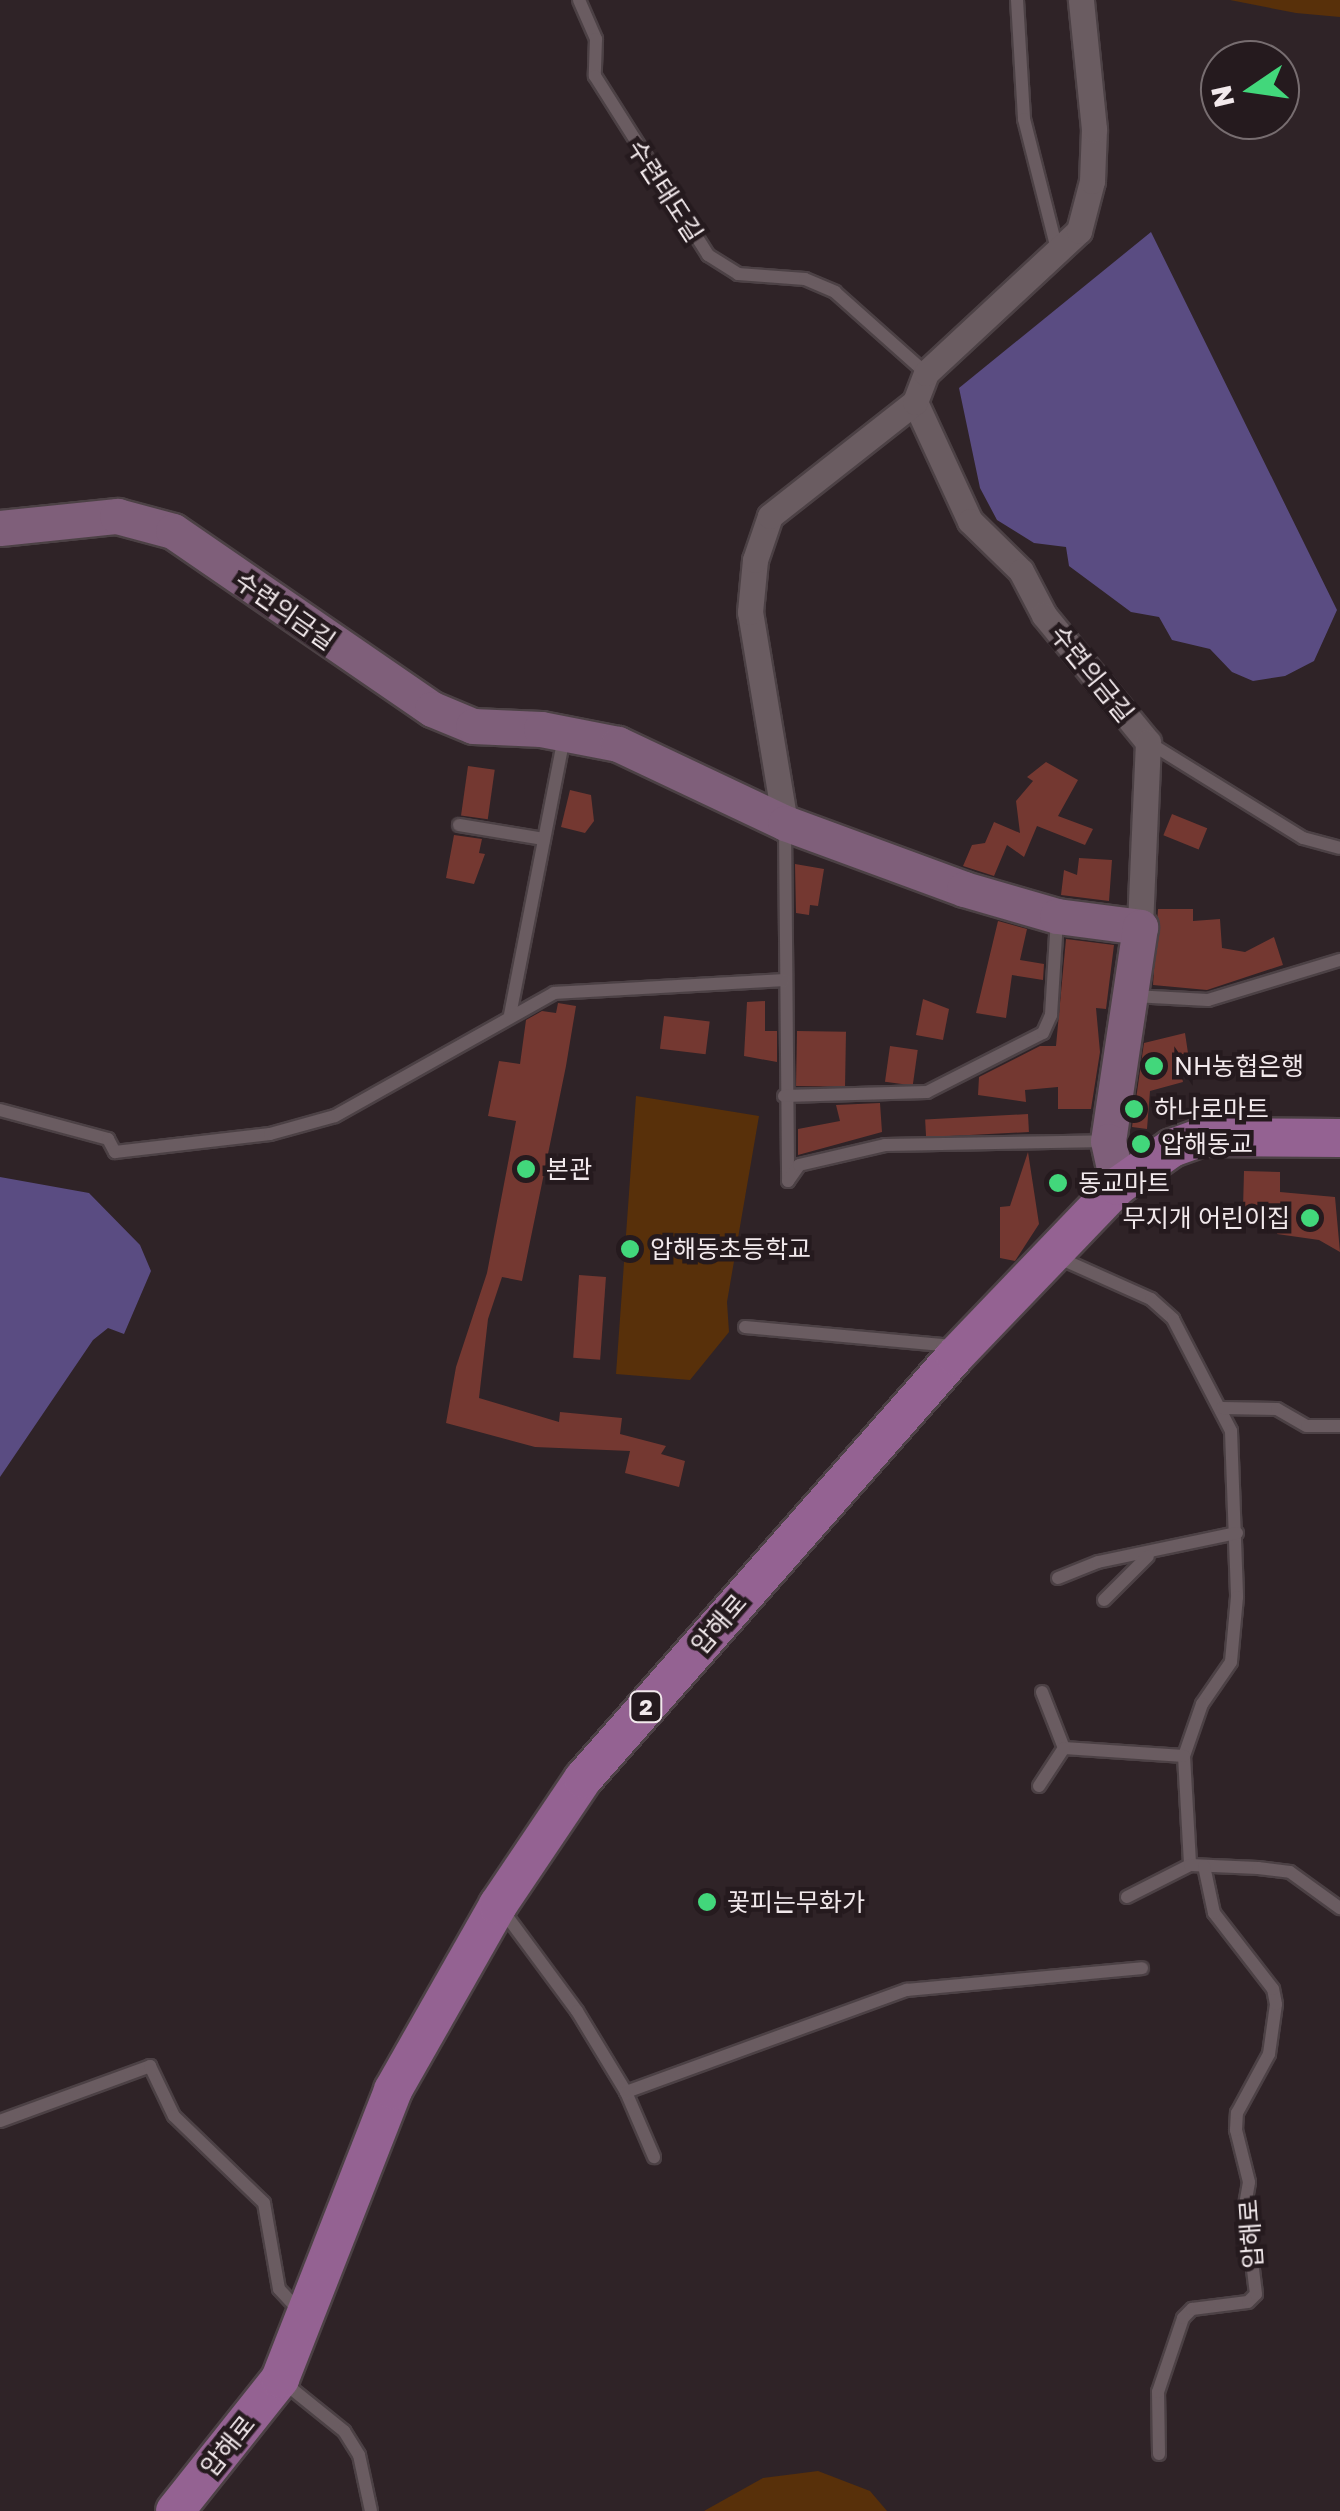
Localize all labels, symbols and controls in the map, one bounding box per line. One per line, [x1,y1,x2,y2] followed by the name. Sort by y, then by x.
[1200,40,1300,140] north arrow
[1204,82,1241,110] text: N
[621,135,709,247] street label: 수련태도길
[229,566,341,656] street label: 수련의금길
[1044,620,1140,728] street label: 수련의금길
[1174,1051,1304,1081] place label: NH농협은행
[1143,1055,1165,1077] marker: NH농협은행
[1154,1094,1269,1124] place label: 하나로마트
[1123,1098,1145,1120] marker: 하나로마트
[1161,1129,1253,1159] place label: 압해동교
[1130,1133,1152,1155] marker: 압해동교
[546,1154,592,1184] place label: 본관
[515,1158,537,1180] marker: 본관
[1078,1168,1170,1198] place label: 동교마트
[1047,1172,1069,1194] marker: 동교마트
[1123,1203,1290,1233] place label: 무지개 어린이집
[1299,1207,1321,1229] marker: 무지개 어린이집
[650,1234,811,1264] place label: 압해동초등학교
[619,1238,641,1260] marker: 압해동초등학교
[685,1588,753,1660] street label: 압해로
[628,1690,664,1724] road number: 2
[727,1887,865,1917] place label: 꽃피는무화가
[696,1891,718,1913] marker: 꽃피는무화가
[1234,2199,1268,2269] street label: 압해로
[195,2410,261,2482] street label: 압해로

